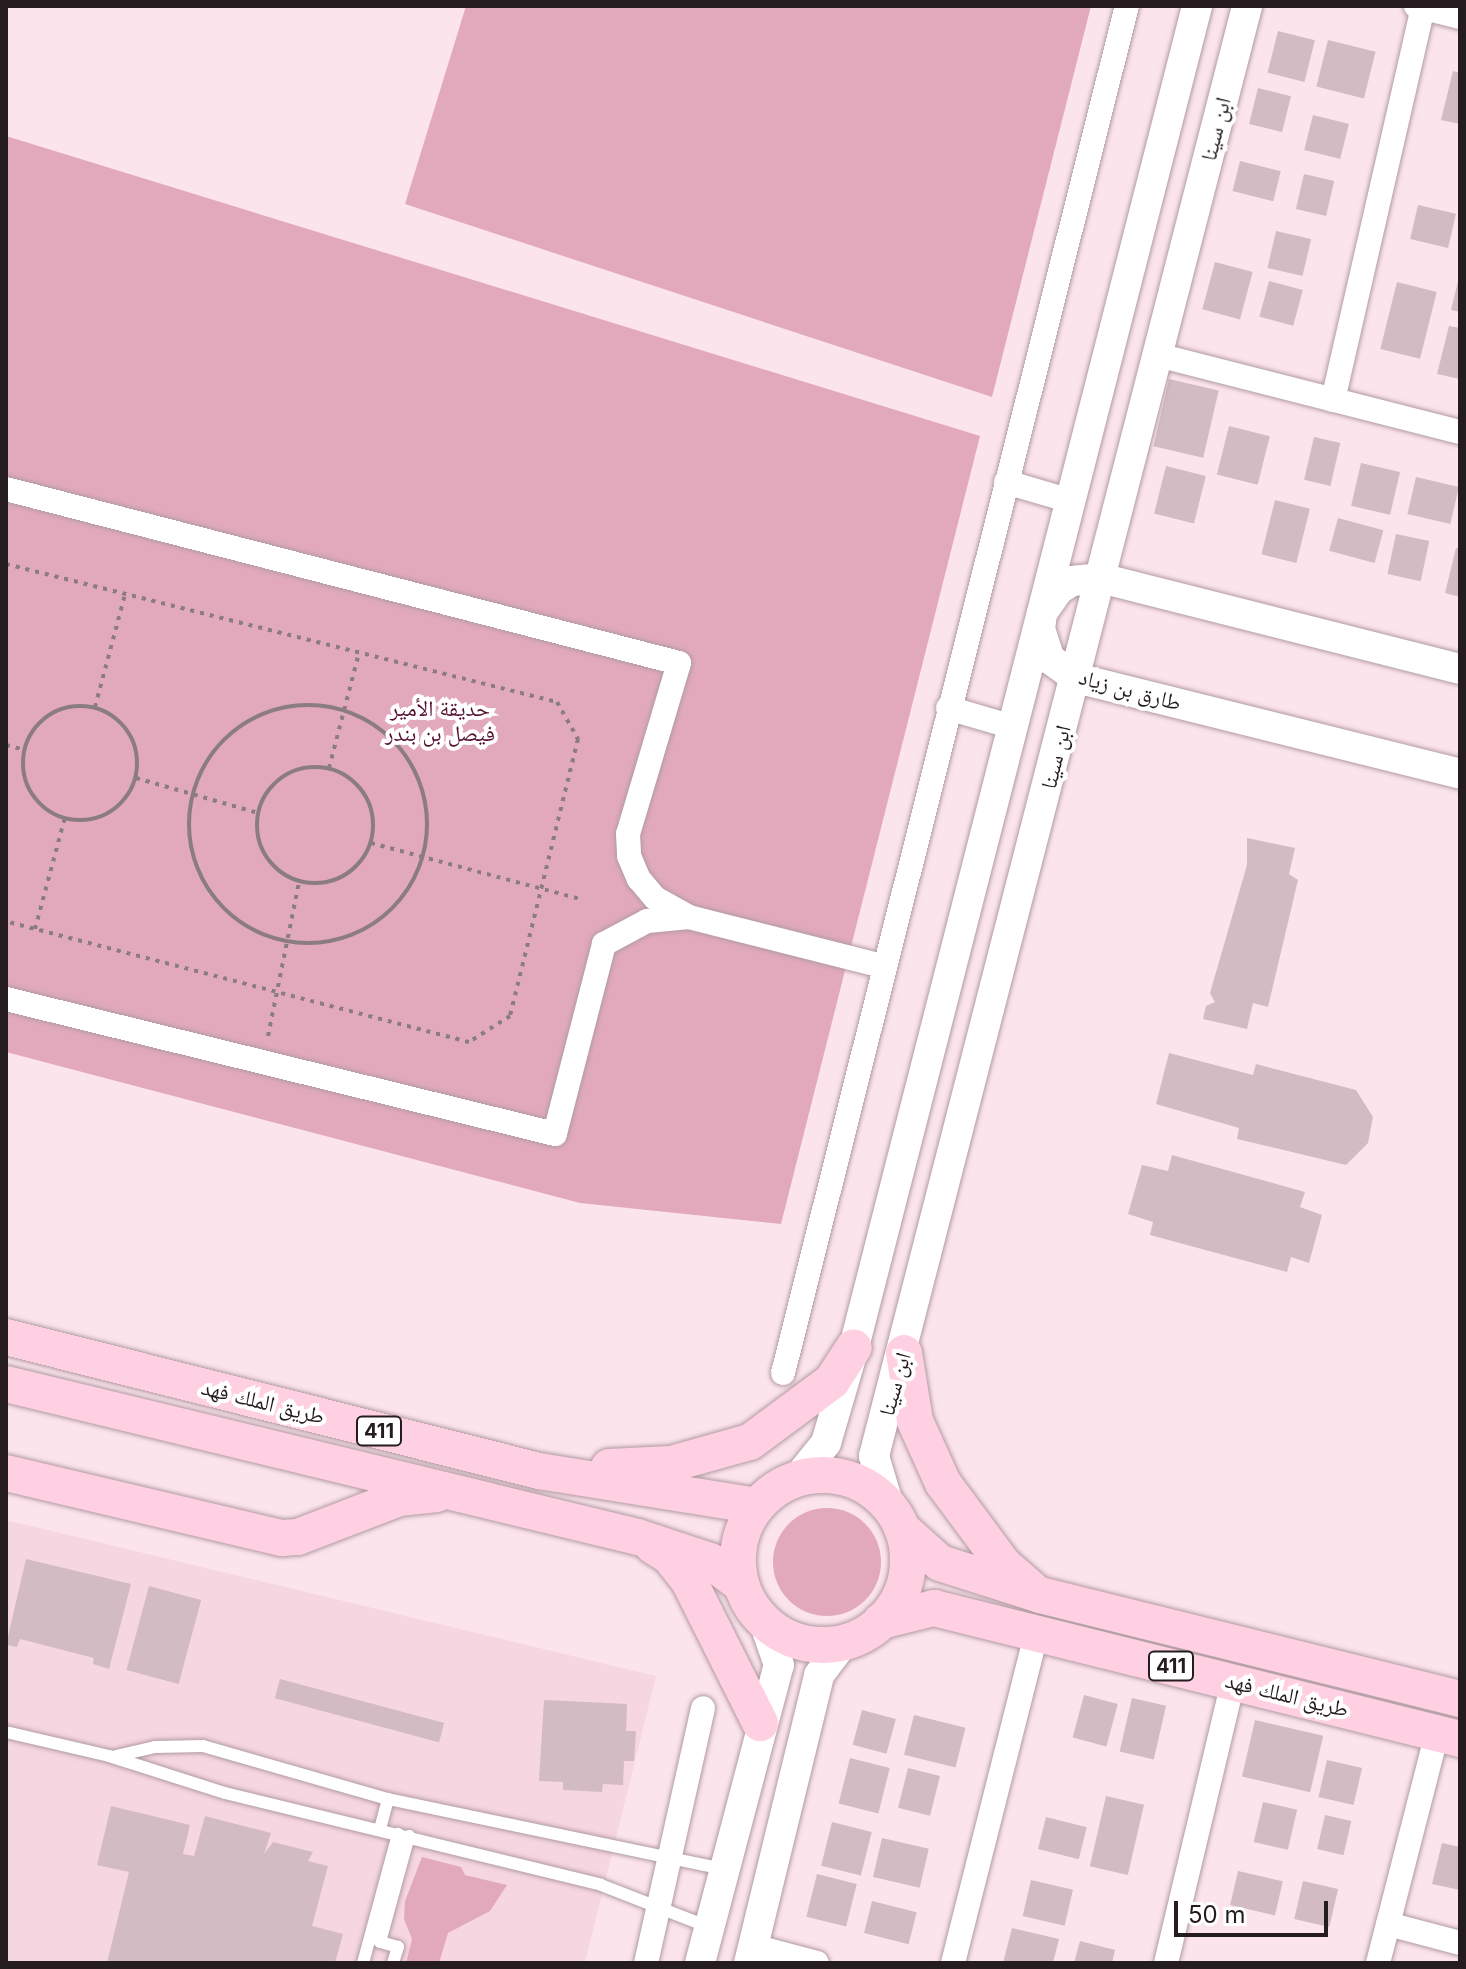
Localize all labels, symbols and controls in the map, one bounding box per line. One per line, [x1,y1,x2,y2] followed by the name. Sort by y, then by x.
[1195,94,1237,164] street label: ابن سينا
[1076,664,1184,716] street label: طارق بن زياد
[385,695,495,746] park label: حديقة الأمير فيصل بن بندر
[1035,722,1077,792] street label: ابن سينا
[873,1349,917,1419] street label: ابن سينا
[199,1374,327,1430] street label: طريق الملك فهد
[355,1415,403,1447] road number: 411
[1147,1650,1195,1682] road number: 411
[1223,1667,1351,1723] street label: طريق الملك فهد
[1178,1885,1332,1935] scale bar
[1188,1900,1246,1929] text: 50 m

